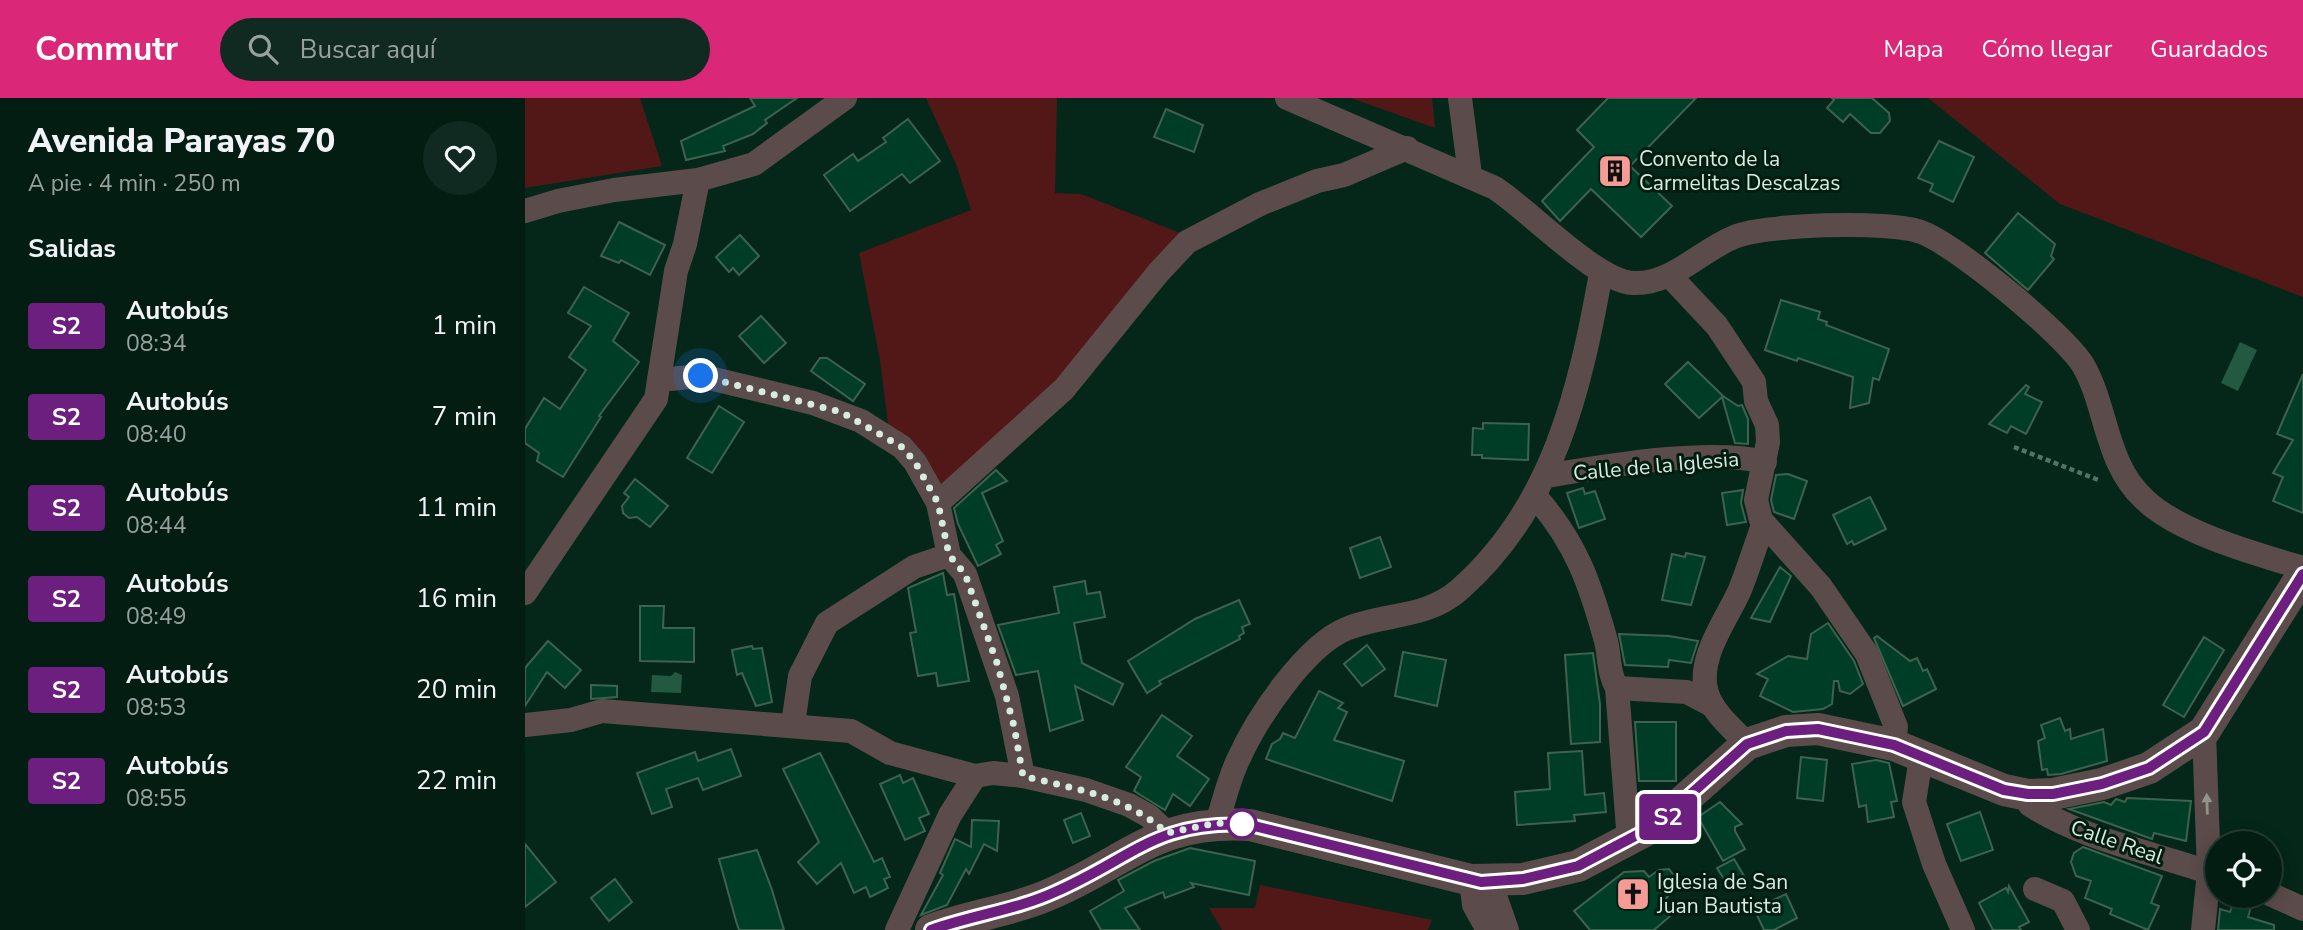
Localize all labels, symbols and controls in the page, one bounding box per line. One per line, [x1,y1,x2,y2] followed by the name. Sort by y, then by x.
[220,18,710,81] search box
[35,27,178,72] text: Commutr
[244,30,282,68] icon: search
[300,32,436,67] text: Buscar aquí
[1883,33,1943,65] text: Mapa
[1981,33,2112,65] text: Cómo llegar
[2150,33,2268,65] text: Guardados
[28,119,335,164] text: Avenida Parayas 70
[423,121,497,195] button: heart
[1639,145,1840,197] place label: Convento de la Carmelitas Descalzas
[1596,152,1634,190] building icon: Convento de la Carmelitas Descalzas
[28,168,241,199] text: A pie · 4 min · 250 m
[28,231,116,266] text: Salidas
[126,293,229,328] text: Autobús
[432,308,497,343] text: 1 min
[52,310,81,342] text: S2
[126,328,186,359] text: 08:34
[683,358,718,393] your location
[126,384,229,419] text: Autobús
[432,399,497,434] text: 7 min
[52,401,81,433] text: S2
[126,419,186,450] text: 08:40
[1572,445,1740,487] street label: Calle de la Iglesia
[126,475,229,510] text: Autobús
[416,490,497,525] text: 11 min
[52,492,81,524] text: S2
[126,510,186,541] text: 08:44
[126,566,229,601] text: Autobús
[416,581,497,616] text: 16 min
[52,583,81,615] text: S2
[126,601,186,632] text: 08:49
[126,657,229,692] text: Autobús
[416,672,497,707] text: 20 min
[52,674,81,706] text: S2
[126,692,186,723] text: 08:53
[126,748,229,783] text: Autobús
[416,763,497,798] text: 22 min
[52,765,81,797] text: S2
[126,783,186,814] text: 08:55
[2201,792,2212,814] one-way arrow
[1637,794,1699,840] line badge: S2
[1653,801,1683,833] text: S2
[1227,809,1257,839] unlabelled marker
[2067,813,2168,871] street label: Calle Real
[2205,831,2282,908] map controls
[2205,831,2282,908] button: locate
[1656,868,1788,920] place label: Iglesia de San Juan Bautista
[1614,875,1652,913] church icon: Iglesia de San Juan Bautista

